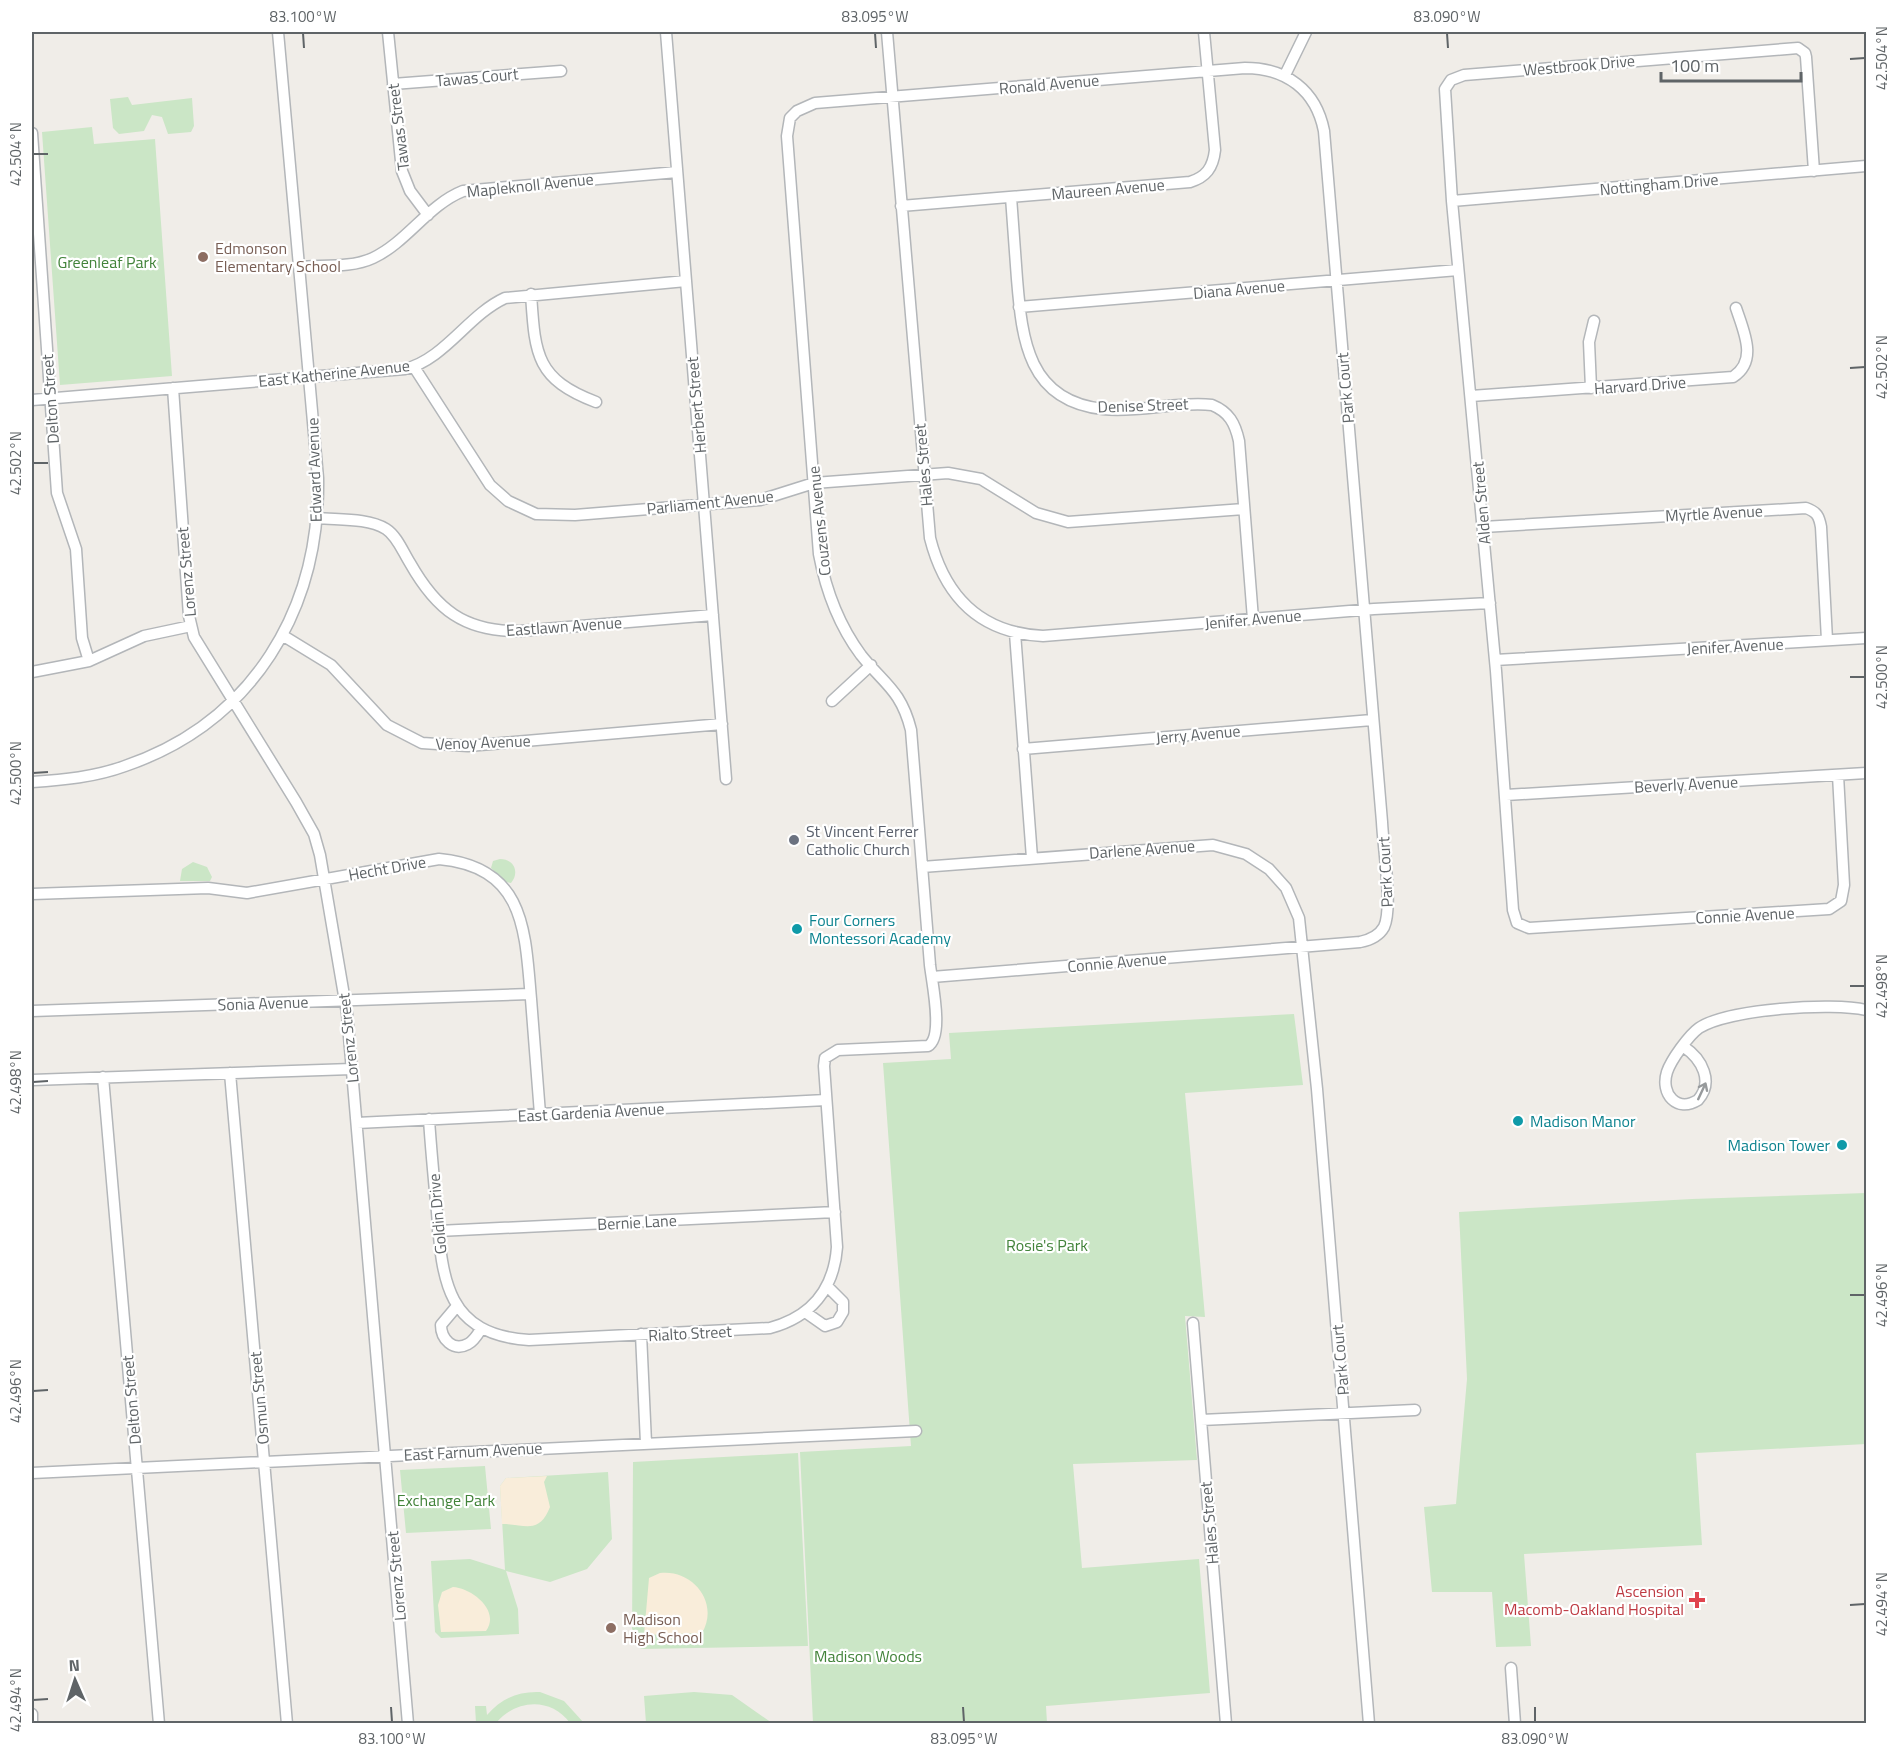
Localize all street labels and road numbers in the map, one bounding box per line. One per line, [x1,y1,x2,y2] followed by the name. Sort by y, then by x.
[1522,48,1636,82] street label: Westbrook Drive
[435,61,520,93] street label: Tawas Court
[998,68,1100,100] street label: Ronald Avenue
[381,82,415,172] street label: Tawas Street
[465,166,595,204] street label: Mapleknoll Avenue
[1599,167,1719,201] street label: Nottingham Drive
[1050,172,1166,206] street label: Maureen Avenue
[1192,273,1286,305] street label: Diana Avenue
[1330,351,1360,424] street label: Park Court
[35,353,65,444] street label: Delton Street
[257,353,411,393] street label: East Katherine Avenue
[680,355,712,454] street label: Herbert Street
[1593,370,1687,400] street label: Harvard Drive
[1097,391,1189,419] street label: Denise Street
[300,417,328,523] street label: Edward Avenue
[907,422,939,507] street label: Hales Street
[1465,460,1497,545] street label: Alden Street
[801,465,837,577] street label: Couzens Avenue
[645,483,775,521] street label: Parliament Avenue
[1665,498,1763,528] street label: Myrtle Avenue
[170,526,202,618] street label: Lorenz Street
[1204,603,1302,635] street label: Jenifer Avenue
[505,610,623,642] street label: Eastlawn Avenue
[1686,631,1784,661] street label: Jenifer Avenue
[1155,718,1241,750] street label: Jerry Avenue
[435,728,531,756] street label: Venoy Avenue
[1633,769,1739,799] street label: Beverly Avenue
[1088,833,1196,865] street label: Darlene Avenue
[1371,836,1399,908] street label: Park Court
[346,849,428,887] street label: Hecht Drive
[1695,900,1795,930] street label: Connie Avenue
[1066,946,1168,978] street label: Connie Avenue
[217,989,309,1017] street label: Sonia Avenue
[331,992,365,1084] street label: Lorenz Street
[517,1096,665,1128] street label: East Gardenia Avenue
[422,1173,452,1255] street label: Goldin Drive
[597,1208,677,1236] street label: Bernie Lane
[647,1319,733,1347] street label: Rialto Street
[1325,1323,1355,1396] street label: Park Court
[243,1350,275,1445] street label: Osmun Street
[115,1354,147,1446] street label: Delton Street
[403,1435,543,1467] street label: East Farnum Avenue
[1193,1480,1225,1565] street label: Hales Street
[380,1530,412,1622] street label: Lorenz Street

